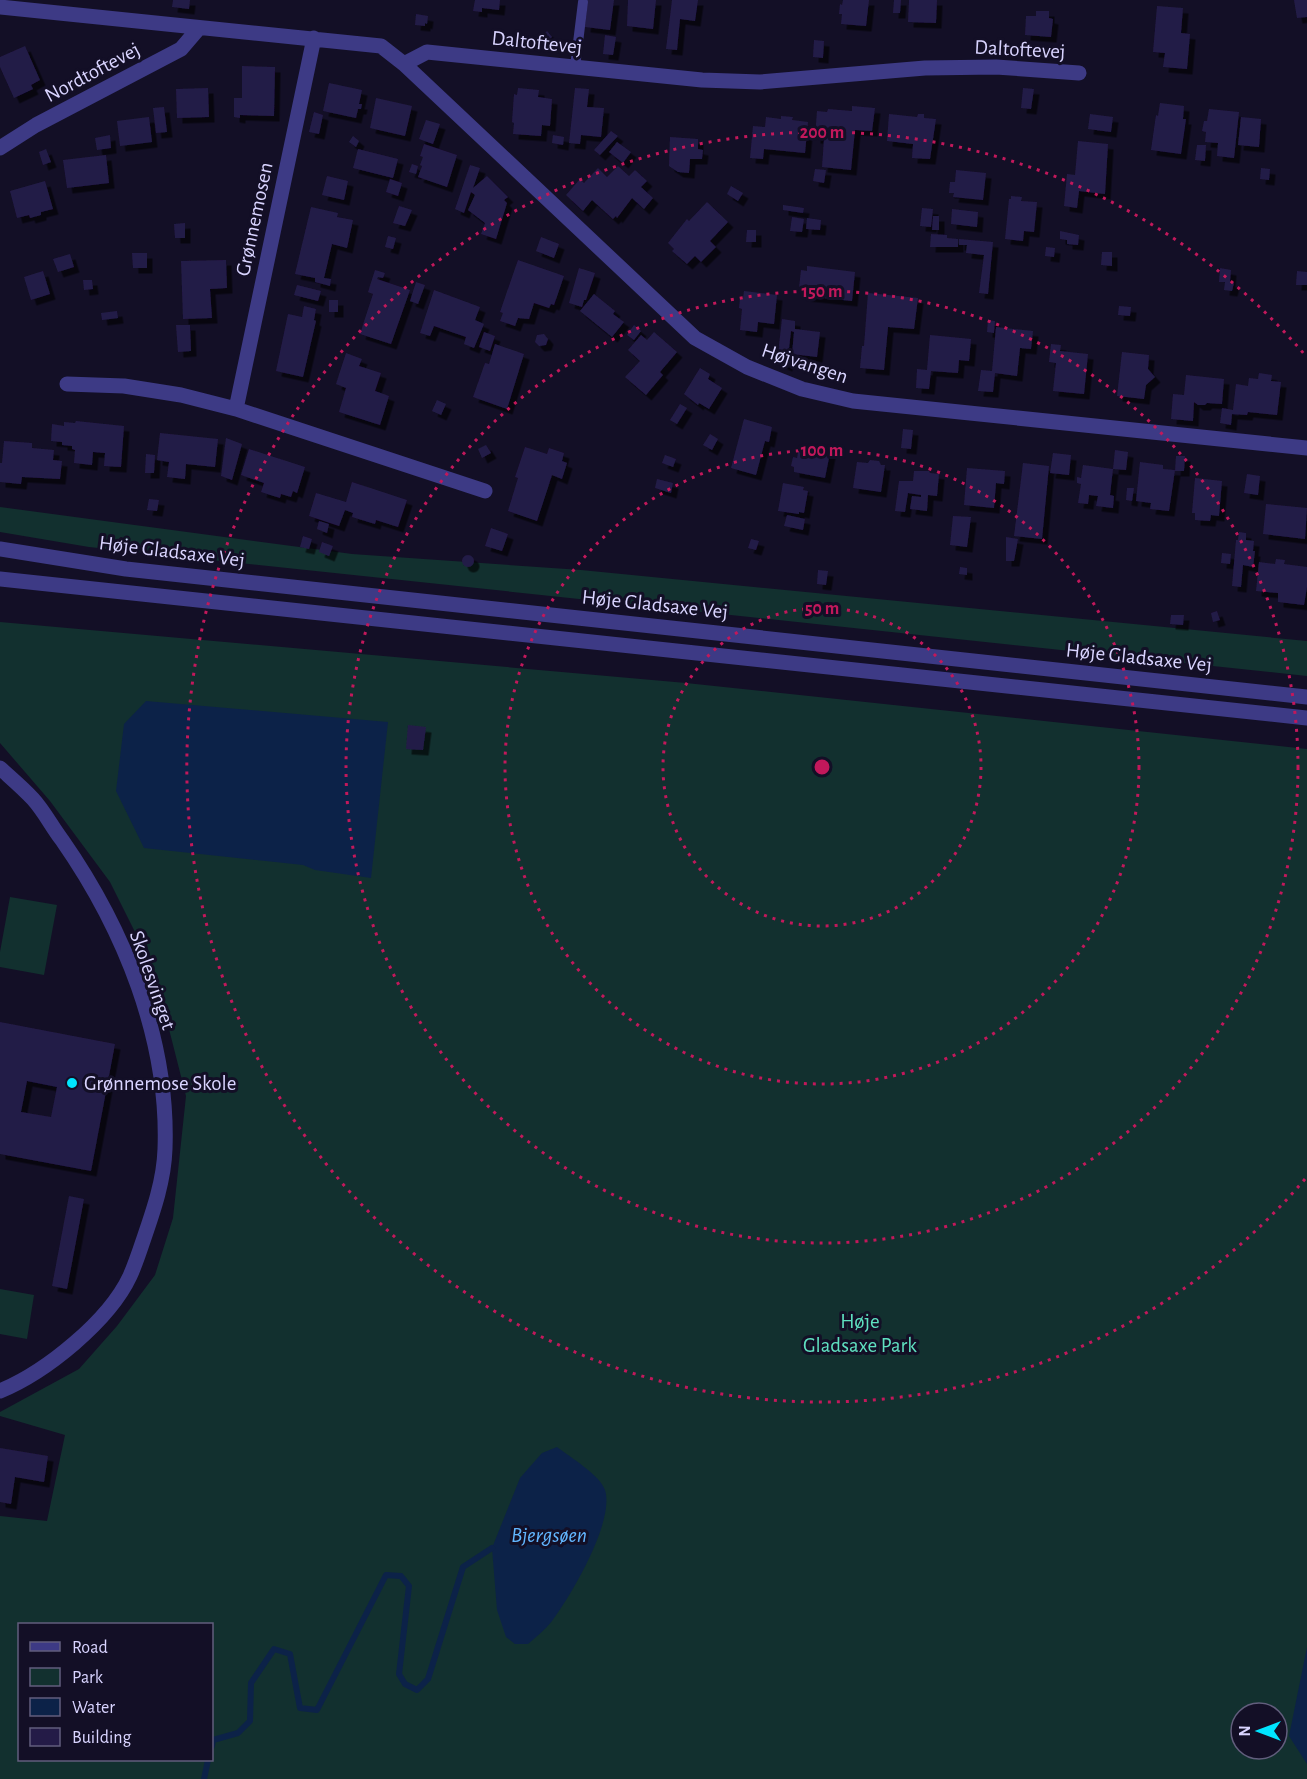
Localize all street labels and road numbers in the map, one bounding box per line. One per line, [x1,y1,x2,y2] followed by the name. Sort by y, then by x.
[490,27,583,58] street label: Daltoftevej
[974,37,1066,62] street label: Daltoftevej
[41,39,143,106] street label: Nordtoftevej
[232,160,277,278] street label: Grønnemosen
[759,340,851,387] street label: Højvangen
[98,532,246,571] street label: Høje Gladsaxe Vej
[581,586,729,623] street label: Høje Gladsaxe Vej
[1065,639,1213,676] street label: Høje Gladsaxe Vej
[126,928,179,1033] street label: Skolesvinget

